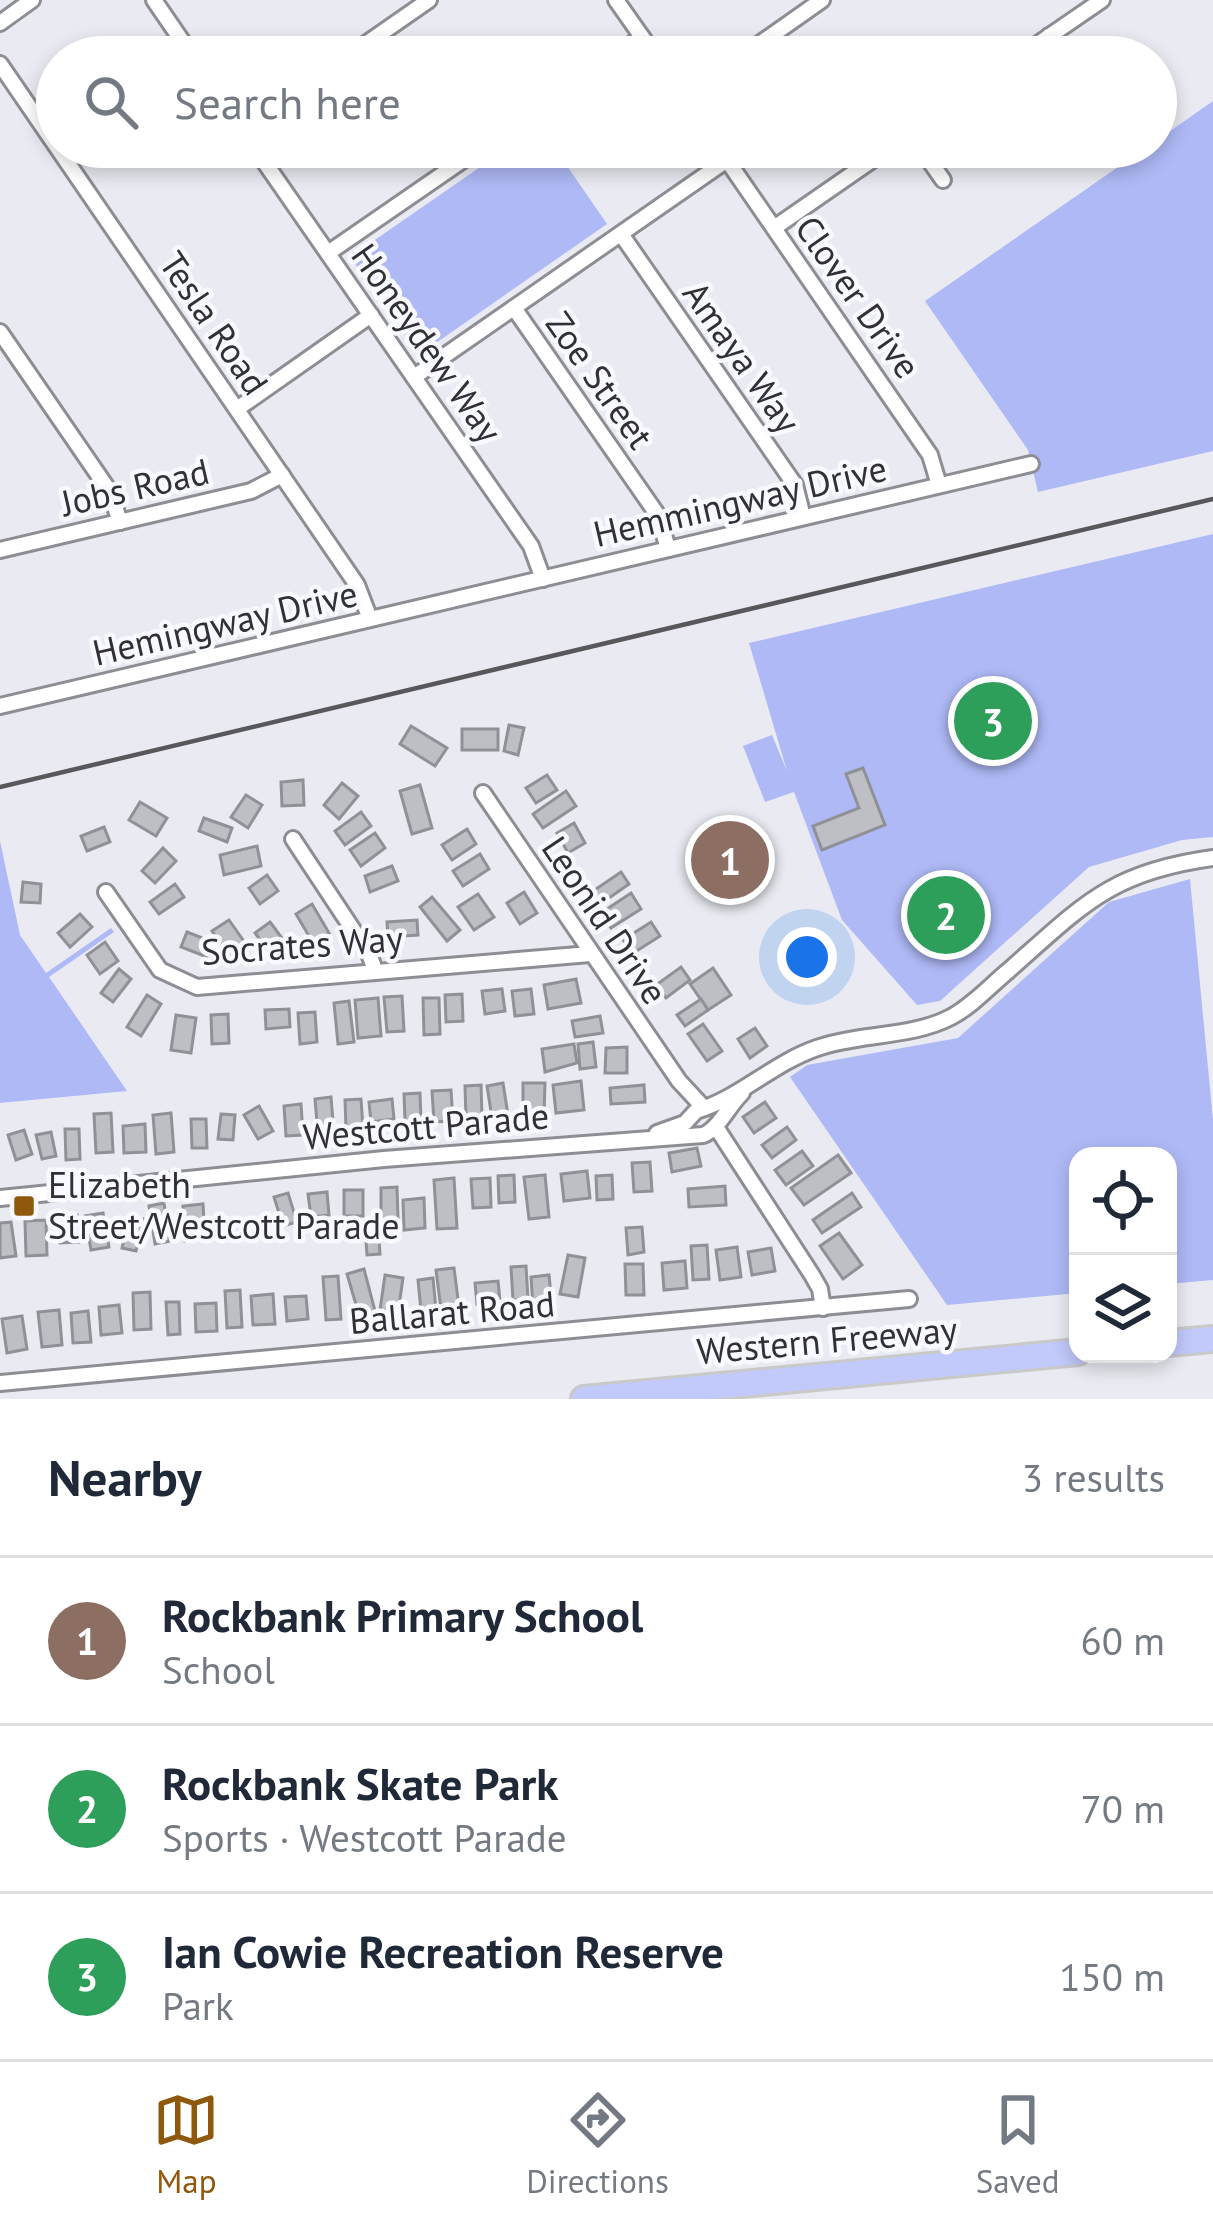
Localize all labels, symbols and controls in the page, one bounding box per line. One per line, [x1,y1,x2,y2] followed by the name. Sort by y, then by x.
[36,36,1177,168] search box
[78,69,144,135] icon: search
[174,73,401,131] text: Search here
[785,206,931,387] street label: Clover Drive
[342,234,513,451] street label: Honeydew Way
[149,242,279,403] street label: Tesla Road
[673,272,812,442] street label: Amaya Way
[536,302,665,457] street label: Zoe Street
[589,444,891,557] street label: Hemmingway Drive
[54,447,213,527] street label: Jobs Road
[88,569,362,676] street label: Hemingway Drive
[954,676,1032,766] pin: 3
[691,815,769,905] pin: 1
[532,827,679,1013] street label: Leonid Drive
[907,870,985,960] pin: 2
[200,914,405,975] street label: Socrates Way
[777,927,837,987] your location
[301,1091,551,1160] street label: Westcott Parade
[1069,1147,1177,1363] map controls
[1069,1147,1177,1255] button: locate
[48,1161,399,1249] place label: Elizabeth Street/Westcott Parade
[11,1193,37,1219] marker: Elizabeth Street/Westcott Parade
[1069,1255,1177,1363] button: layers
[347,1279,557,1344] street label: Ballarat Road
[695,1305,959,1374] street label: Western Freeway
[48,1444,202,1510] text: Nearby
[1022,1452,1165,1503] text: 3 results
[162,1586,643,1644] text: Rockbank Primary School
[76,1615,98,1666] text: 1
[1080,1615,1165,1666] text: 60 m
[162,1644,275,1695] text: School
[162,1754,558,1812] text: Rockbank Skate Park
[76,1783,98,1834] text: 2
[1080,1783,1165,1834] text: 70 m
[162,1812,567,1863] text: Sports · Westcott Parade
[162,1922,724,1980] text: Ian Cowie Recreation Reserve
[76,1951,98,2002] text: 3
[1059,1951,1165,2002] text: 150 m
[162,1980,234,2031] text: Park
[153,2087,219,2202] tab: Map
[526,2087,669,2202] tab: Directions
[976,2087,1060,2202] tab: Saved

